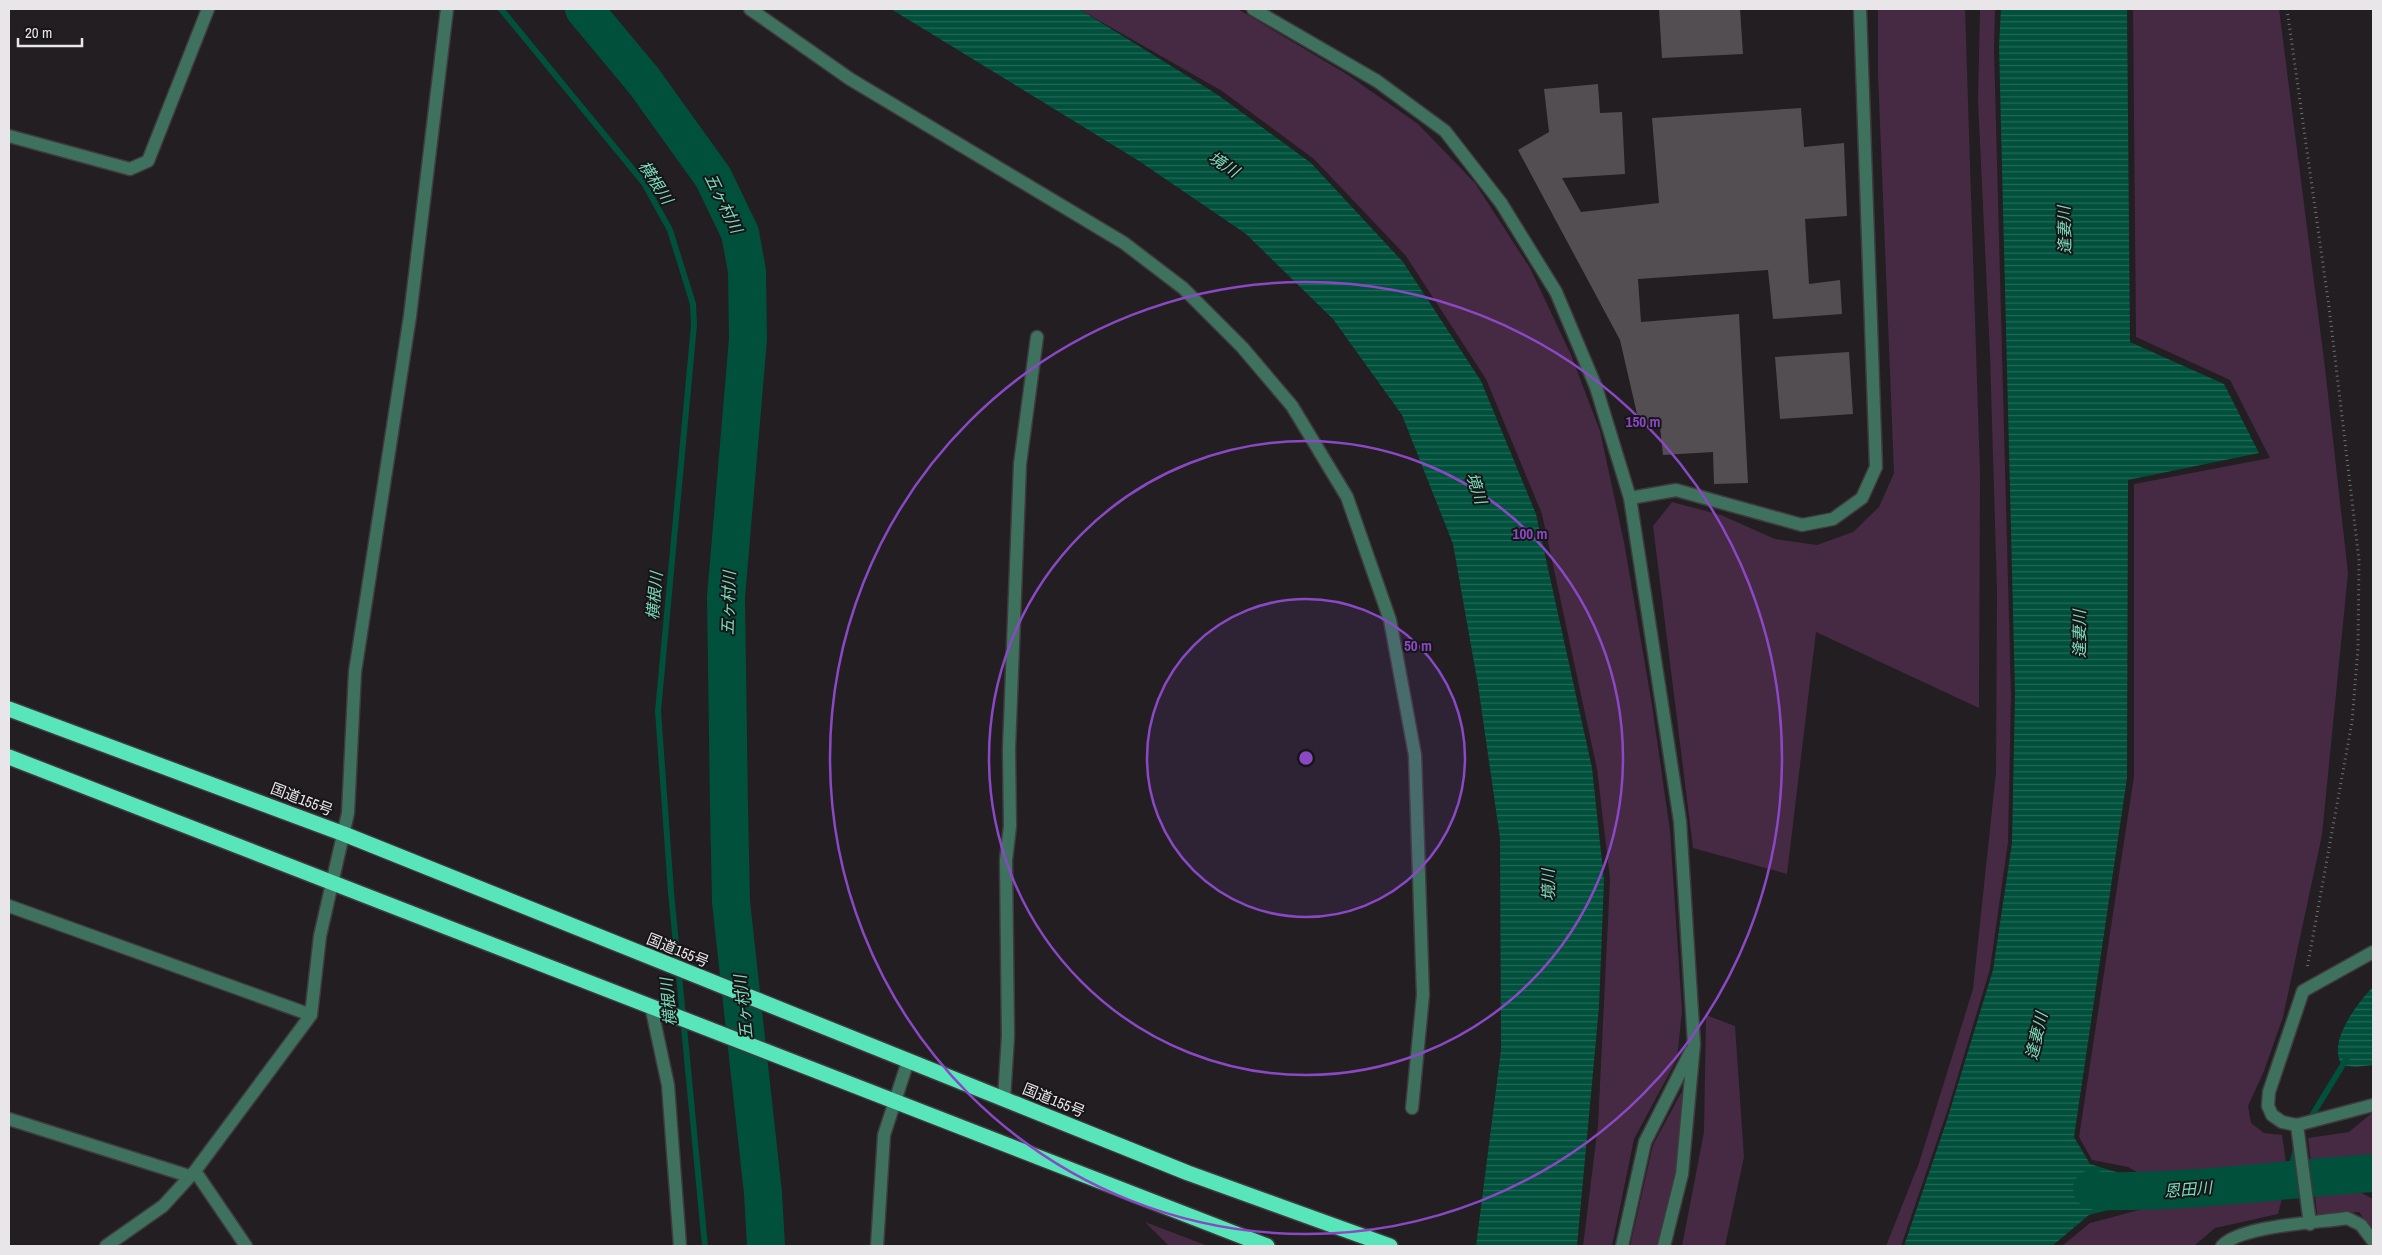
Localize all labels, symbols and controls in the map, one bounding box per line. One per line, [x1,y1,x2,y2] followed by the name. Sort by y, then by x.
[18,15,81,47] scale bar
[25,22,52,43] text: 20 m
[1205,146,1245,183] water label: 境川
[634,156,679,210] water label: 横根川
[700,169,749,238] water label: 五ヶ村川
[2053,204,2075,254] water label: 逢妻川
[1626,411,1660,432] text: 150 m
[1462,469,1493,509] water label: 境川
[1513,523,1547,544] text: 100 m
[641,569,667,621] water label: 横根川
[716,569,740,635] water label: 五ヶ村川
[2068,608,2090,658] water label: 逢妻川
[1404,635,1432,656] text: 50 m
[1297,749,1315,767] centre of rings
[268,777,336,821] street label: 国道155号
[1537,867,1559,901] water label: 境川
[644,928,712,972] street label: 国道155号
[729,972,757,1040] water label: 五ヶ村川
[655,975,681,1027] water label: 横根川
[2020,1008,2053,1062] water label: 逢妻川
[1020,1078,1088,1122] street label: 国道155号
[2163,1176,2215,1202] water label: 恩田川

